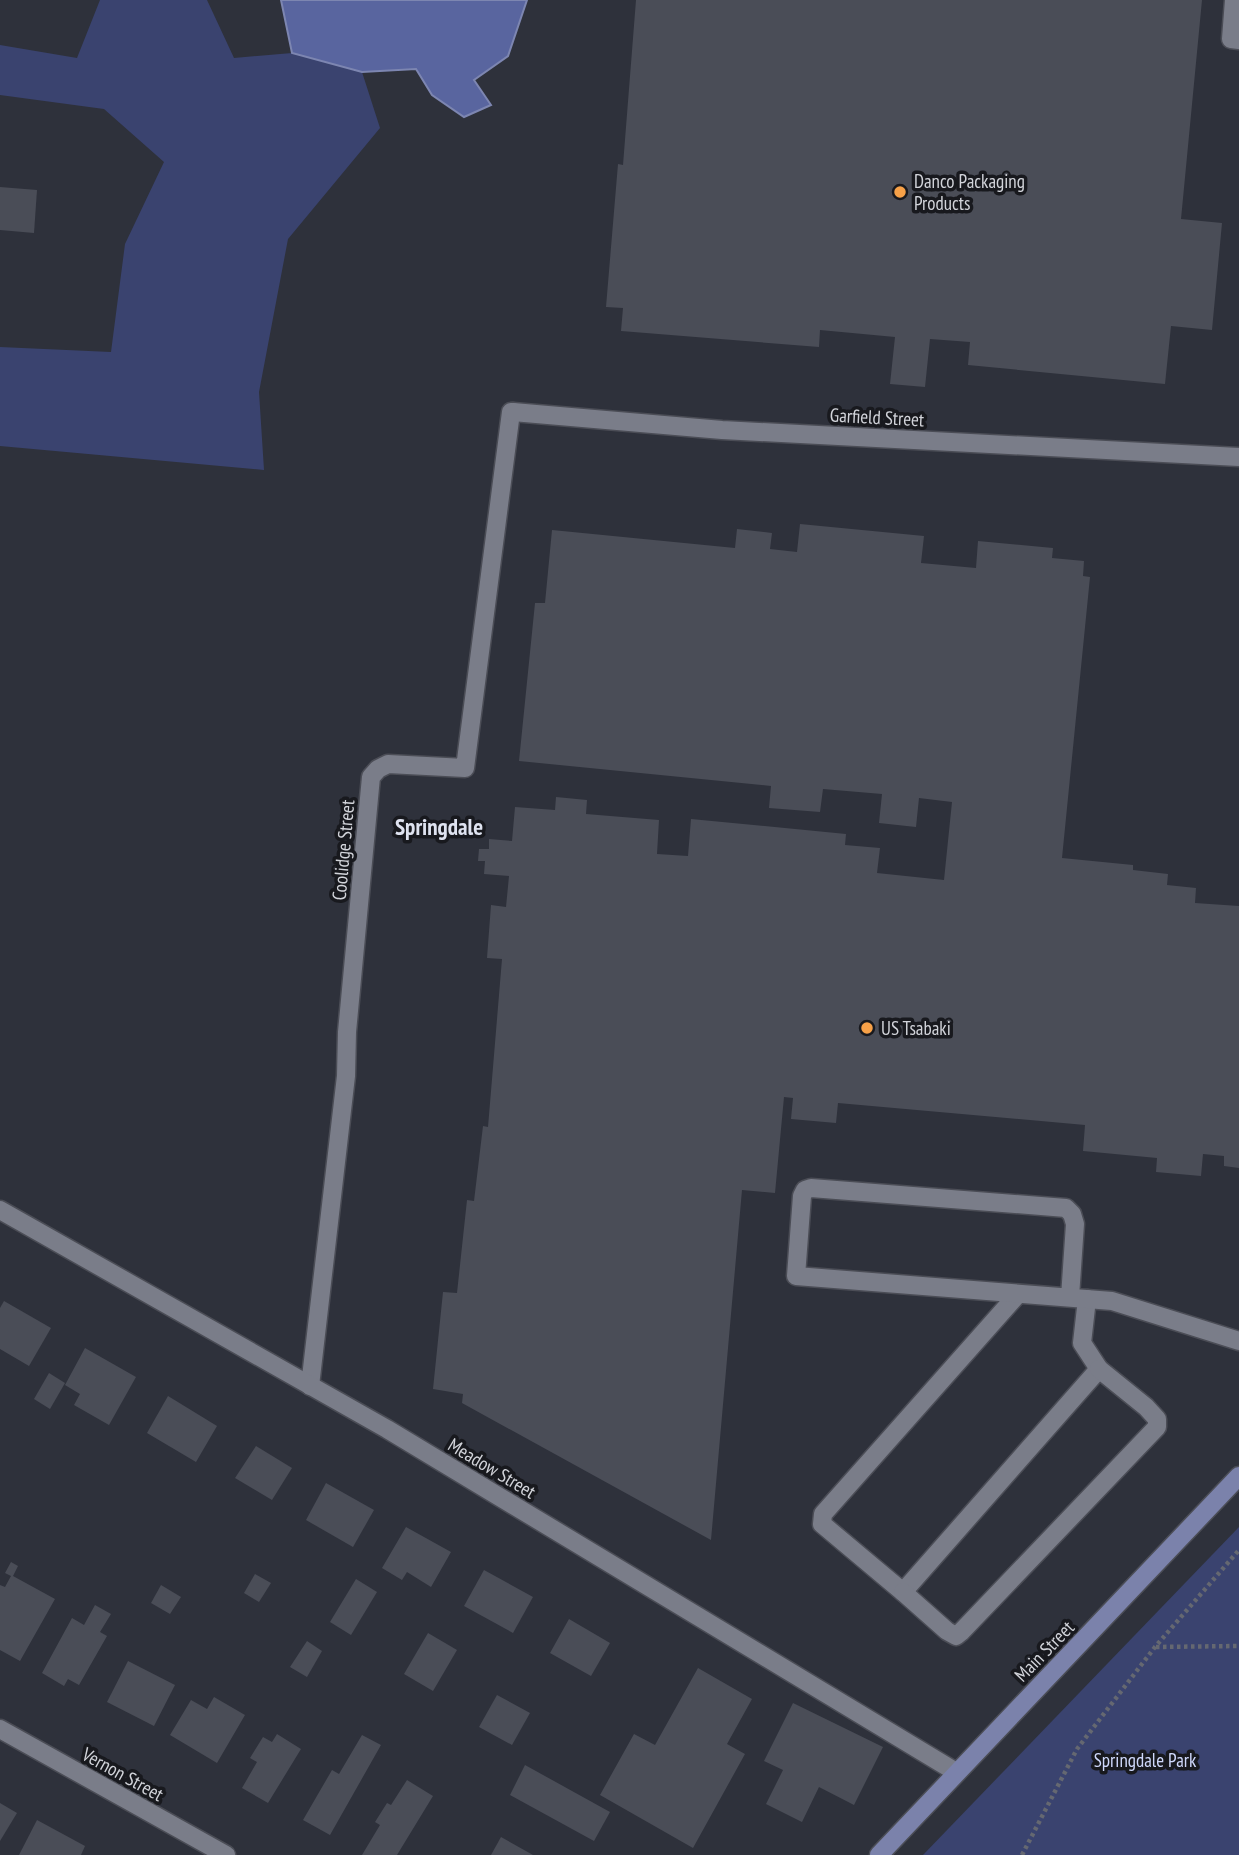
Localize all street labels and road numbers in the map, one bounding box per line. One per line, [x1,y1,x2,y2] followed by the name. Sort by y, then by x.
[829,403,925,431] street label: Garfield Street
[327,798,359,901] street label: Coolidge Street
[444,1432,541,1504] street label: Meadow Street
[1009,1615,1079,1687] street label: Main Street
[77,1741,168,1806] street label: Vernon Street

